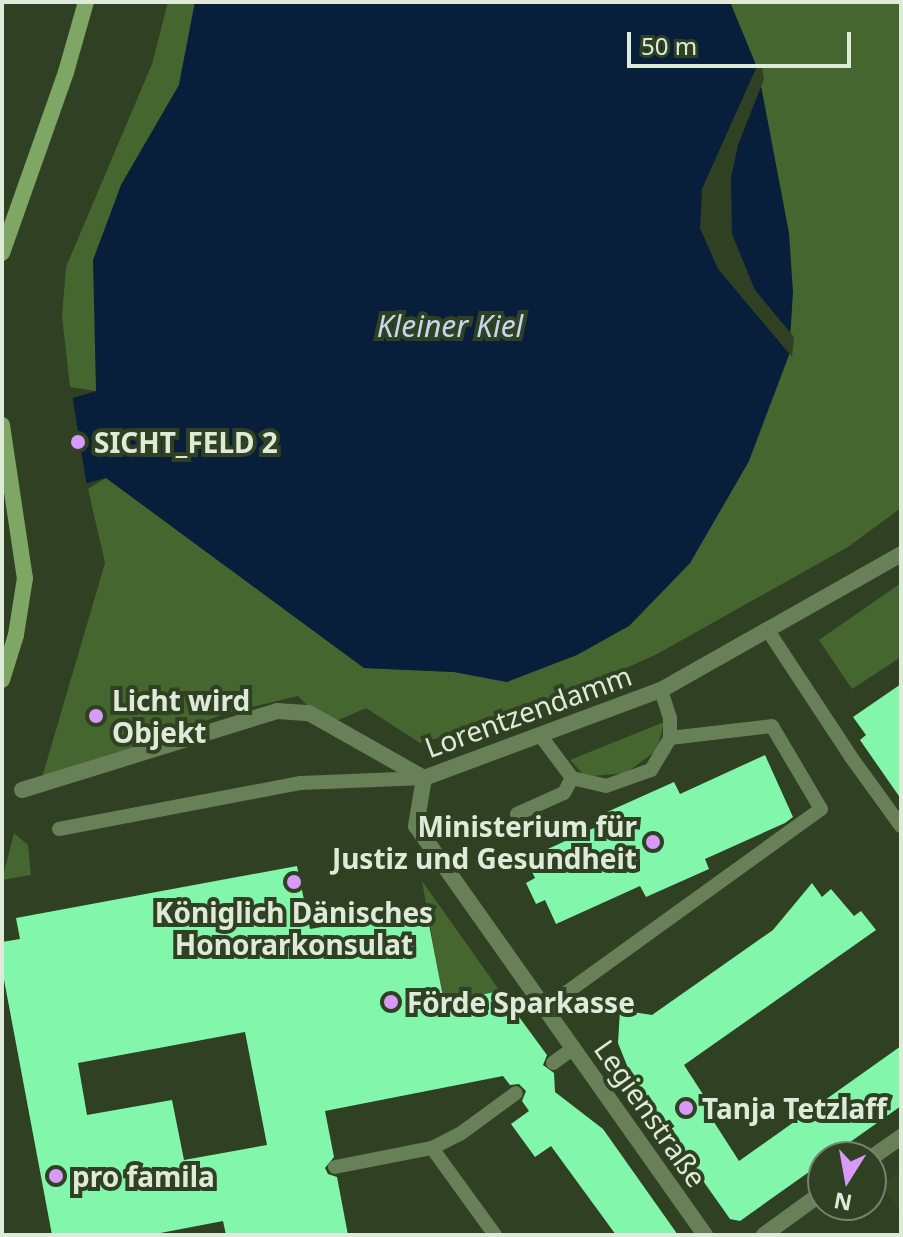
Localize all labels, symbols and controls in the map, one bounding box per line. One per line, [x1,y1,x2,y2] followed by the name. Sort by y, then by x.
[631,16,855,66] scale bar
[641,29,697,62] text: 50 m
[377,308,523,344] water label: Kleiner Kiel
[94,425,278,459] place label: SICHT_FELD 2
[69,433,87,451] marker: SICHT_FELD 2
[420,658,636,764] street label: Lorentzendamm
[112,683,250,749] place label: Licht wird Objekt
[87,707,105,725] marker: Licht wird Objekt
[332,809,637,875] place label: Ministerium für Justiz und Gesundheit
[644,833,662,851] marker: Ministerium für Justiz und Gesundheit
[285,873,303,891] marker: Königlich Dänisches Honorarkonsulat
[155,895,433,961] place label: Königlich Dänisches Honorarkonsulat
[407,985,635,1019] place label: Förde Sparkasse
[382,993,400,1011] marker: Förde Sparkasse
[588,1033,714,1193] street label: Legienstraße
[702,1091,887,1125] place label: Tanja Tetzlaff
[677,1099,695,1117] marker: Tanja Tetzlaff
[807,1141,887,1221] north arrow
[72,1159,215,1193] place label: pro famila
[47,1167,65,1185] marker: pro famila
[831,1186,854,1219] text: N

